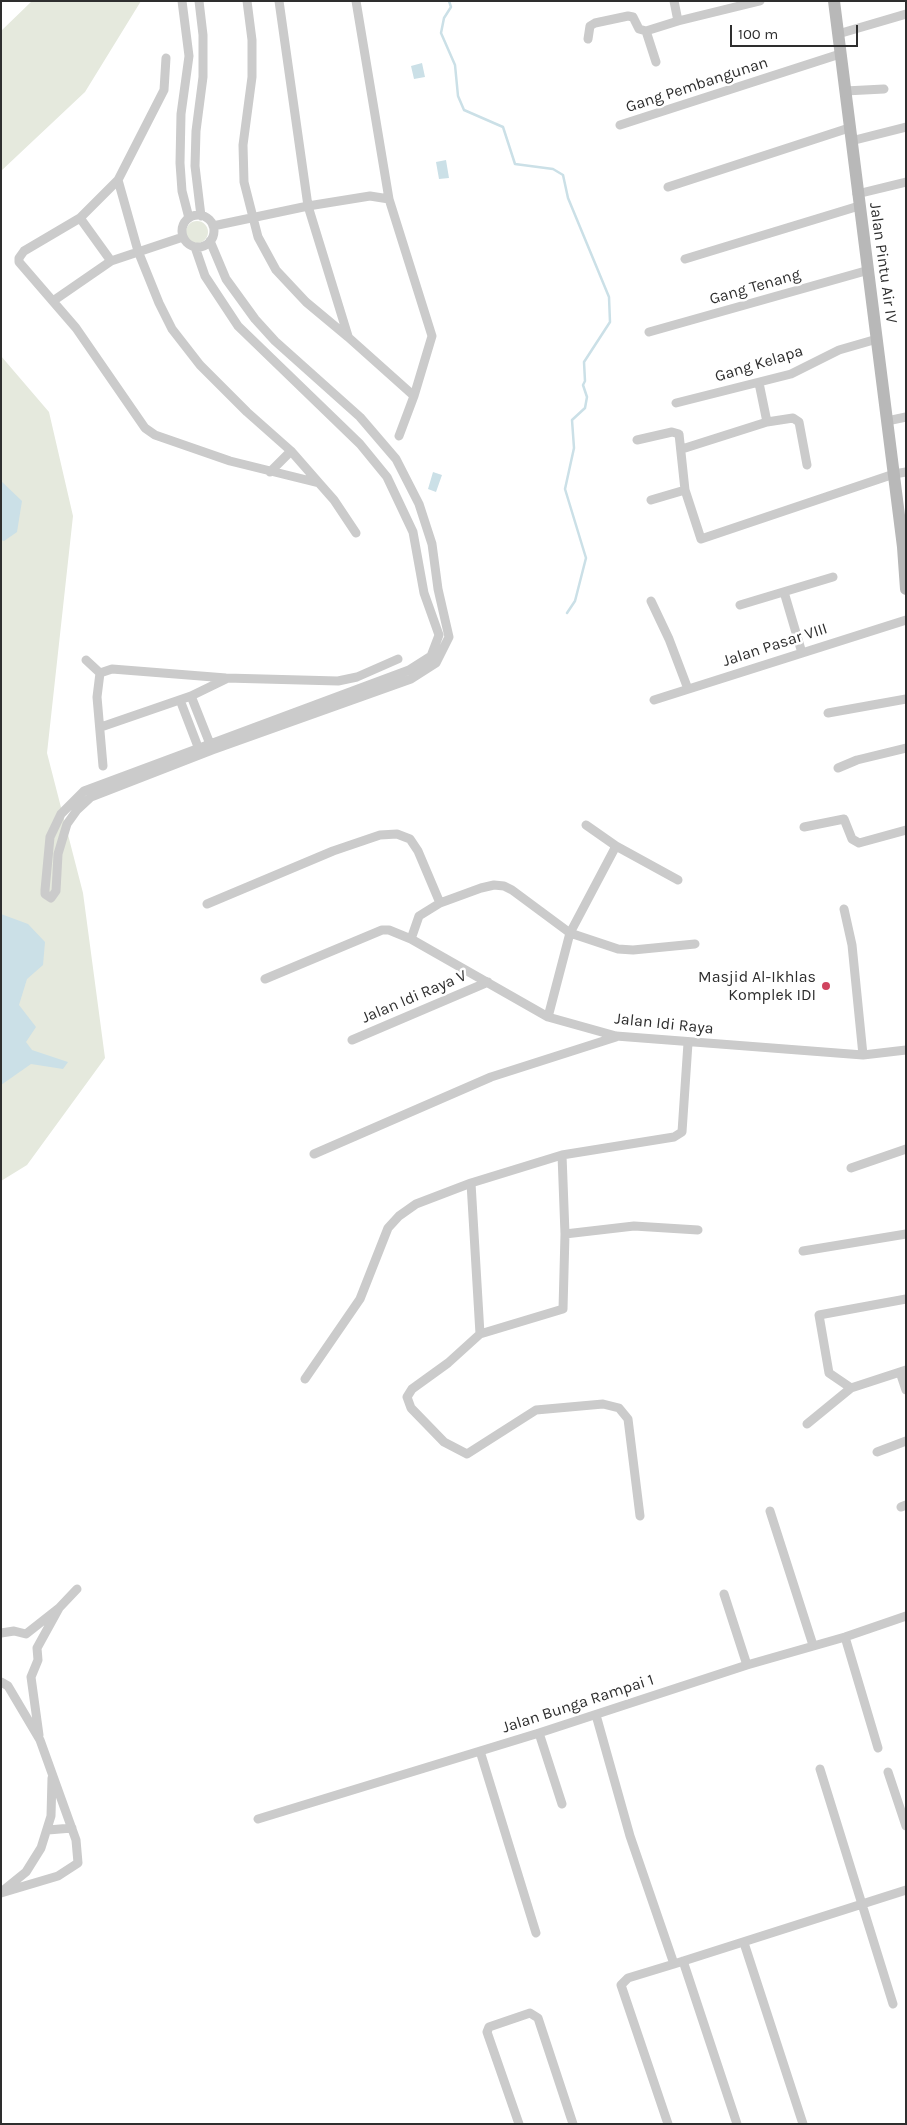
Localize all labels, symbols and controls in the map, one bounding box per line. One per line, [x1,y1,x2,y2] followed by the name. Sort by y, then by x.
[732,15,860,47] scale bar
[738,25,778,43] text: 100 m
[623,53,771,117] street label: Gang Pembangunan
[865,201,901,325] street label: Jalan Pintu Air IV
[707,265,803,309] street label: Gang Tenang
[713,342,805,386] street label: Gang Kelapa
[720,619,830,671] street label: Jalan Pasar VIII
[359,966,469,1028] street label: Jalan Idi Raya V
[698,967,816,1005] place label: Masjid Al-Ikhlas Komplek IDI
[820,980,832,992] marker: Masjid Al-Ikhlas Komplek IDI
[614,1009,714,1039] street label: Jalan Idi Raya
[500,1670,656,1738] street label: Jalan Bunga Rampai 1

